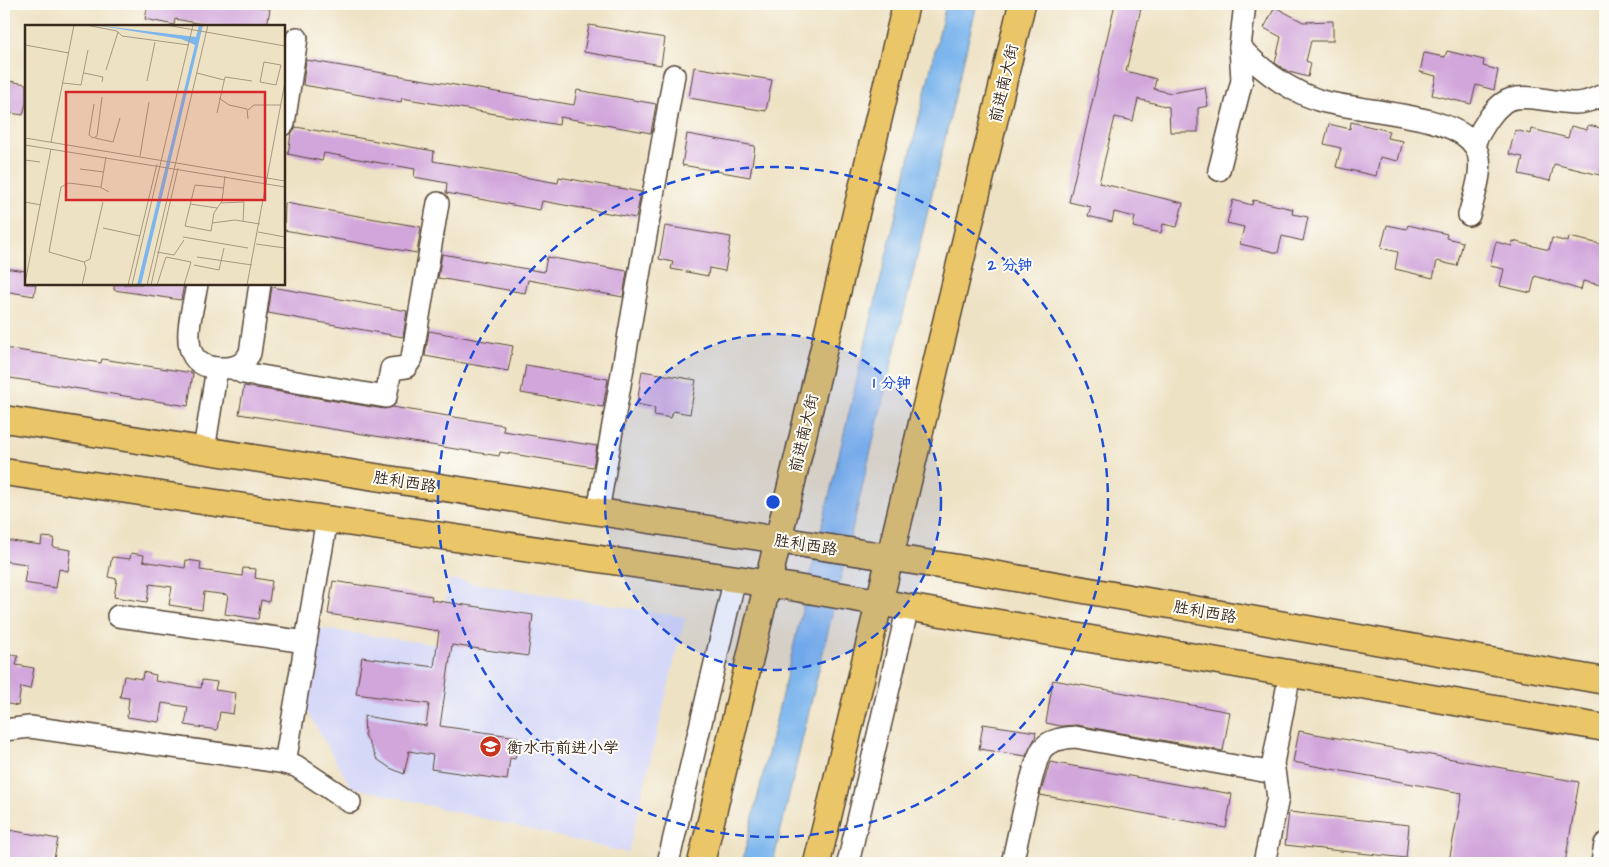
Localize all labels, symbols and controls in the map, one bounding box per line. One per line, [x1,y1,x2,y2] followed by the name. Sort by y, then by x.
[25,25,285,285] inset map
[984,42,1024,125] street label: 前进南大街
[987,255,1032,276] text: 2 分钟
[873,373,911,394] text: 1 分钟
[784,392,824,475] street label: 前进南大街
[372,466,438,498] street label: 胜利西路
[764,493,782,511] centre of rings
[773,529,839,561] street label: 胜利西路
[1171,596,1238,628] street label: 胜利西路
[479,735,503,759] school or university icon: 衡水市前进小学
[507,737,619,759] place label: 衡水市前进小学

